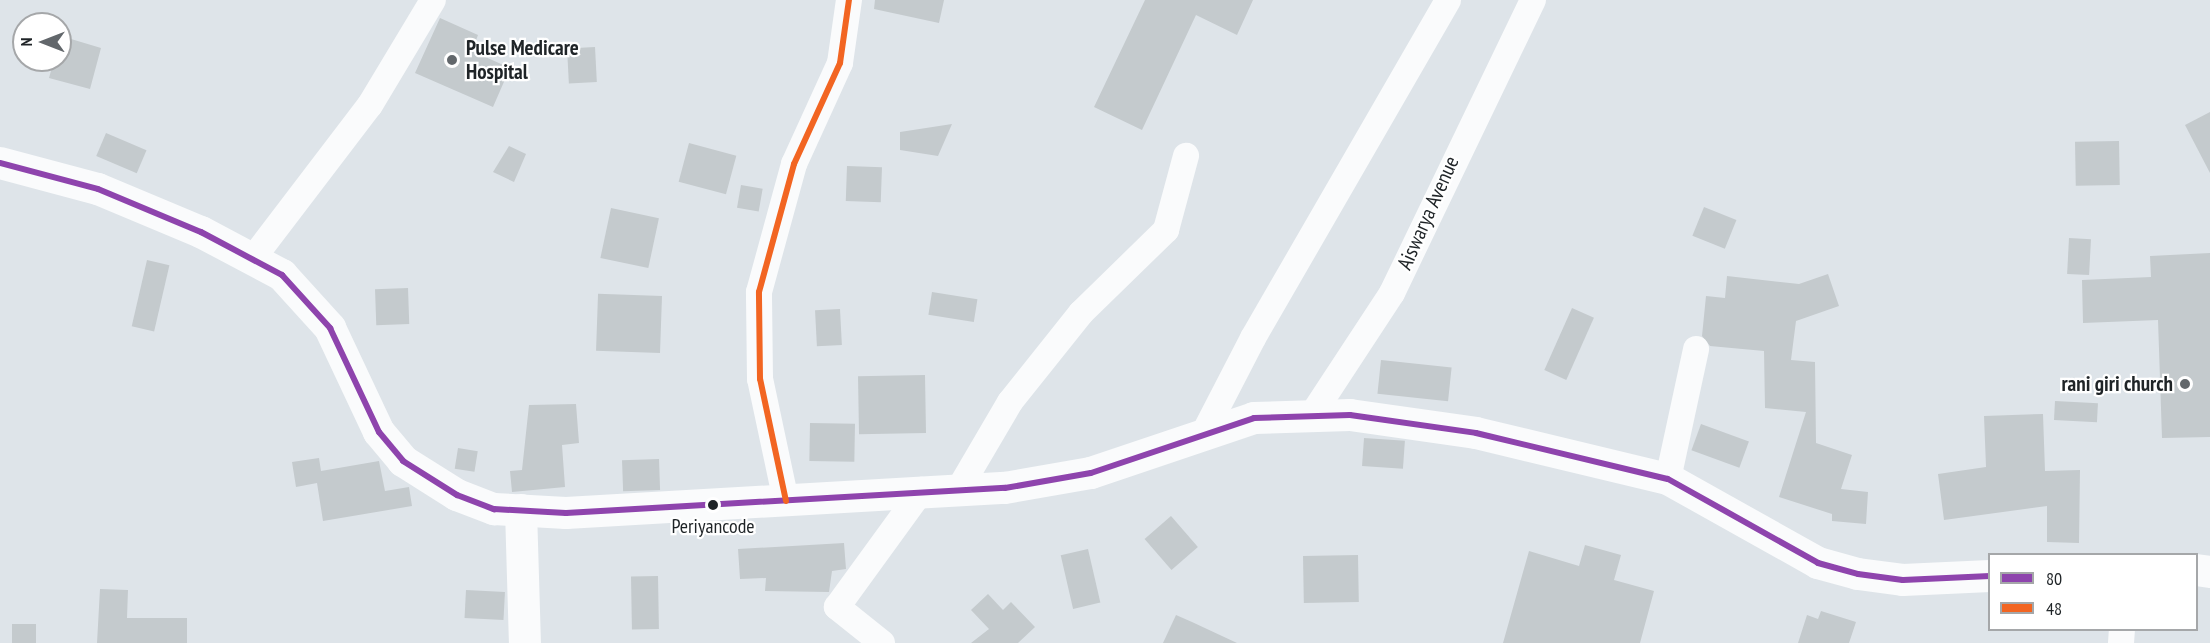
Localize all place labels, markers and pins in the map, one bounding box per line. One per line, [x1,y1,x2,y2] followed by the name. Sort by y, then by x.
[466,35,579,85] place label: Pulse Medicare Hospital
[443,51,461,69] marker: Pulse Medicare Hospital
[2061,371,2173,397] place label: rani giri church
[2178,377,2192,391] marker: rani giri church
[707,499,719,511] marker: Periyancode
[671,514,755,538] place label: Periyancode

